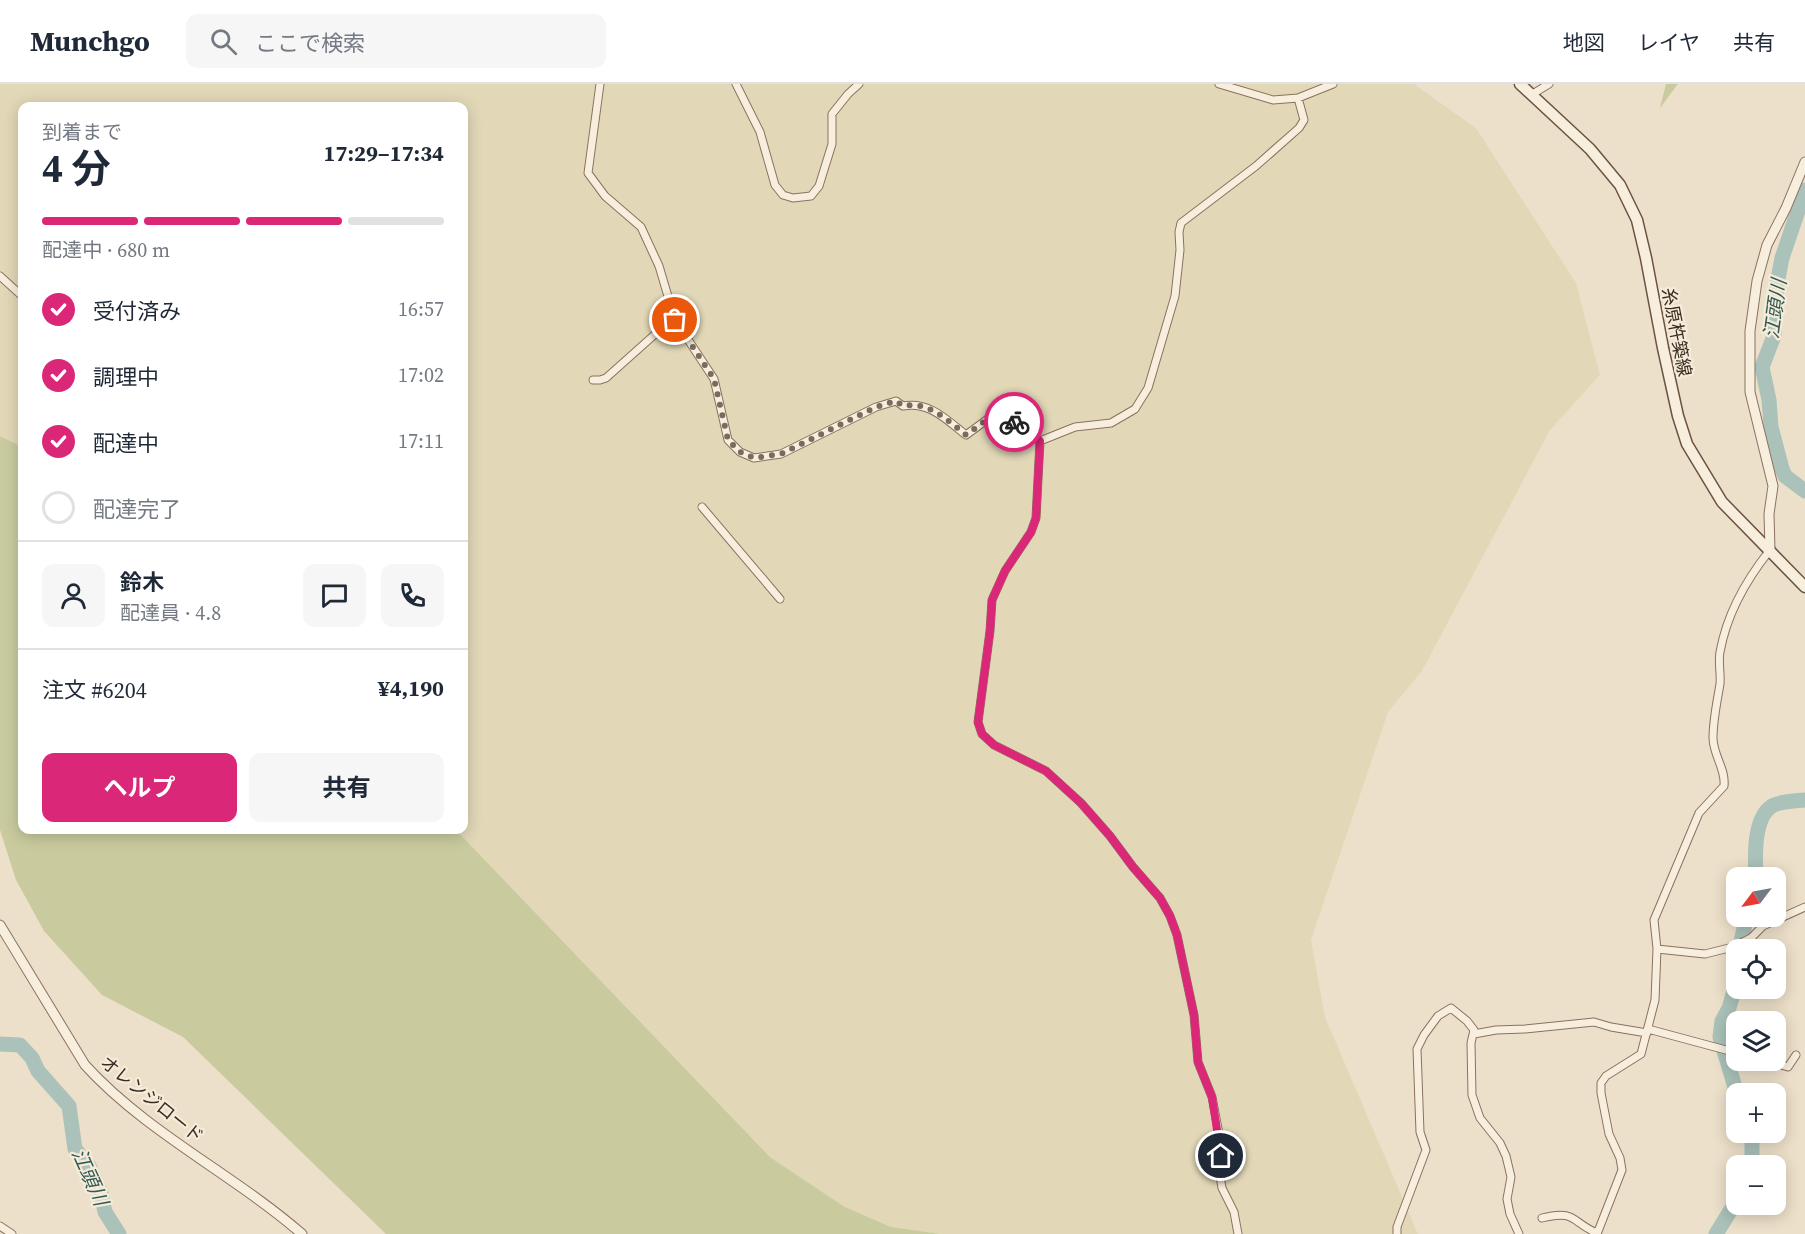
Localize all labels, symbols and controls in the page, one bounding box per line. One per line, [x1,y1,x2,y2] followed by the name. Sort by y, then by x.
[186,14,606,68] search box
[30,22,150,60] text: Munchgo
[207,25,240,58] icon: search
[255,28,365,58] text: ここで検索
[1563,28,1605,57] text: 地図
[1638,28,1700,57] text: レイヤ
[1733,28,1775,57] text: 共有
[42,118,122,146] text: 到着まで
[324,138,444,168] text: 17:29–17:34
[42,142,110,195] text: 4 分
[42,236,170,264] text: 配達中 · 680 m
[1757,275,1793,341] water label: 江頭川
[1656,285,1698,379] street label: 糸原杵築線
[42,293,75,326] icon: check
[649,294,700,345] pin
[398,295,444,323] text: 16:57
[93,296,181,326] text: 受付済み
[658,303,691,336] icon: bag
[42,359,75,392] icon: check
[398,361,444,389] text: 17:02
[93,362,159,392] text: 調理中
[984,392,1044,452] courier
[998,406,1031,439] icon: bike
[42,425,75,458] icon: check
[398,427,444,455] text: 17:11
[93,428,159,458] text: 配達中
[93,494,181,524] text: 配達完了
[42,564,105,627] button: person
[303,564,366,627] button: chat
[381,564,444,627] button: phone
[120,567,164,597] text: 鈴木
[120,599,221,627] text: 配達員 · 4.8
[378,673,444,703] text: ¥4,190
[42,675,147,705] text: 注文 #6204
[42,753,237,822] button: ヘルプ
[249,753,444,822] button: 共有
[1726,867,1786,927] north arrow
[1726,867,1786,1215] map controls
[1726,939,1786,999] button: locate
[1726,1011,1786,1071] button: layers
[95,1050,209,1148] street label: オレンジロード
[1726,1083,1786,1143] button: +
[1195,1130,1246,1181] pin
[1204,1139,1237,1172] icon: home
[65,1144,116,1212] water label: 江頭川
[1726,1155,1786,1215] button: −

